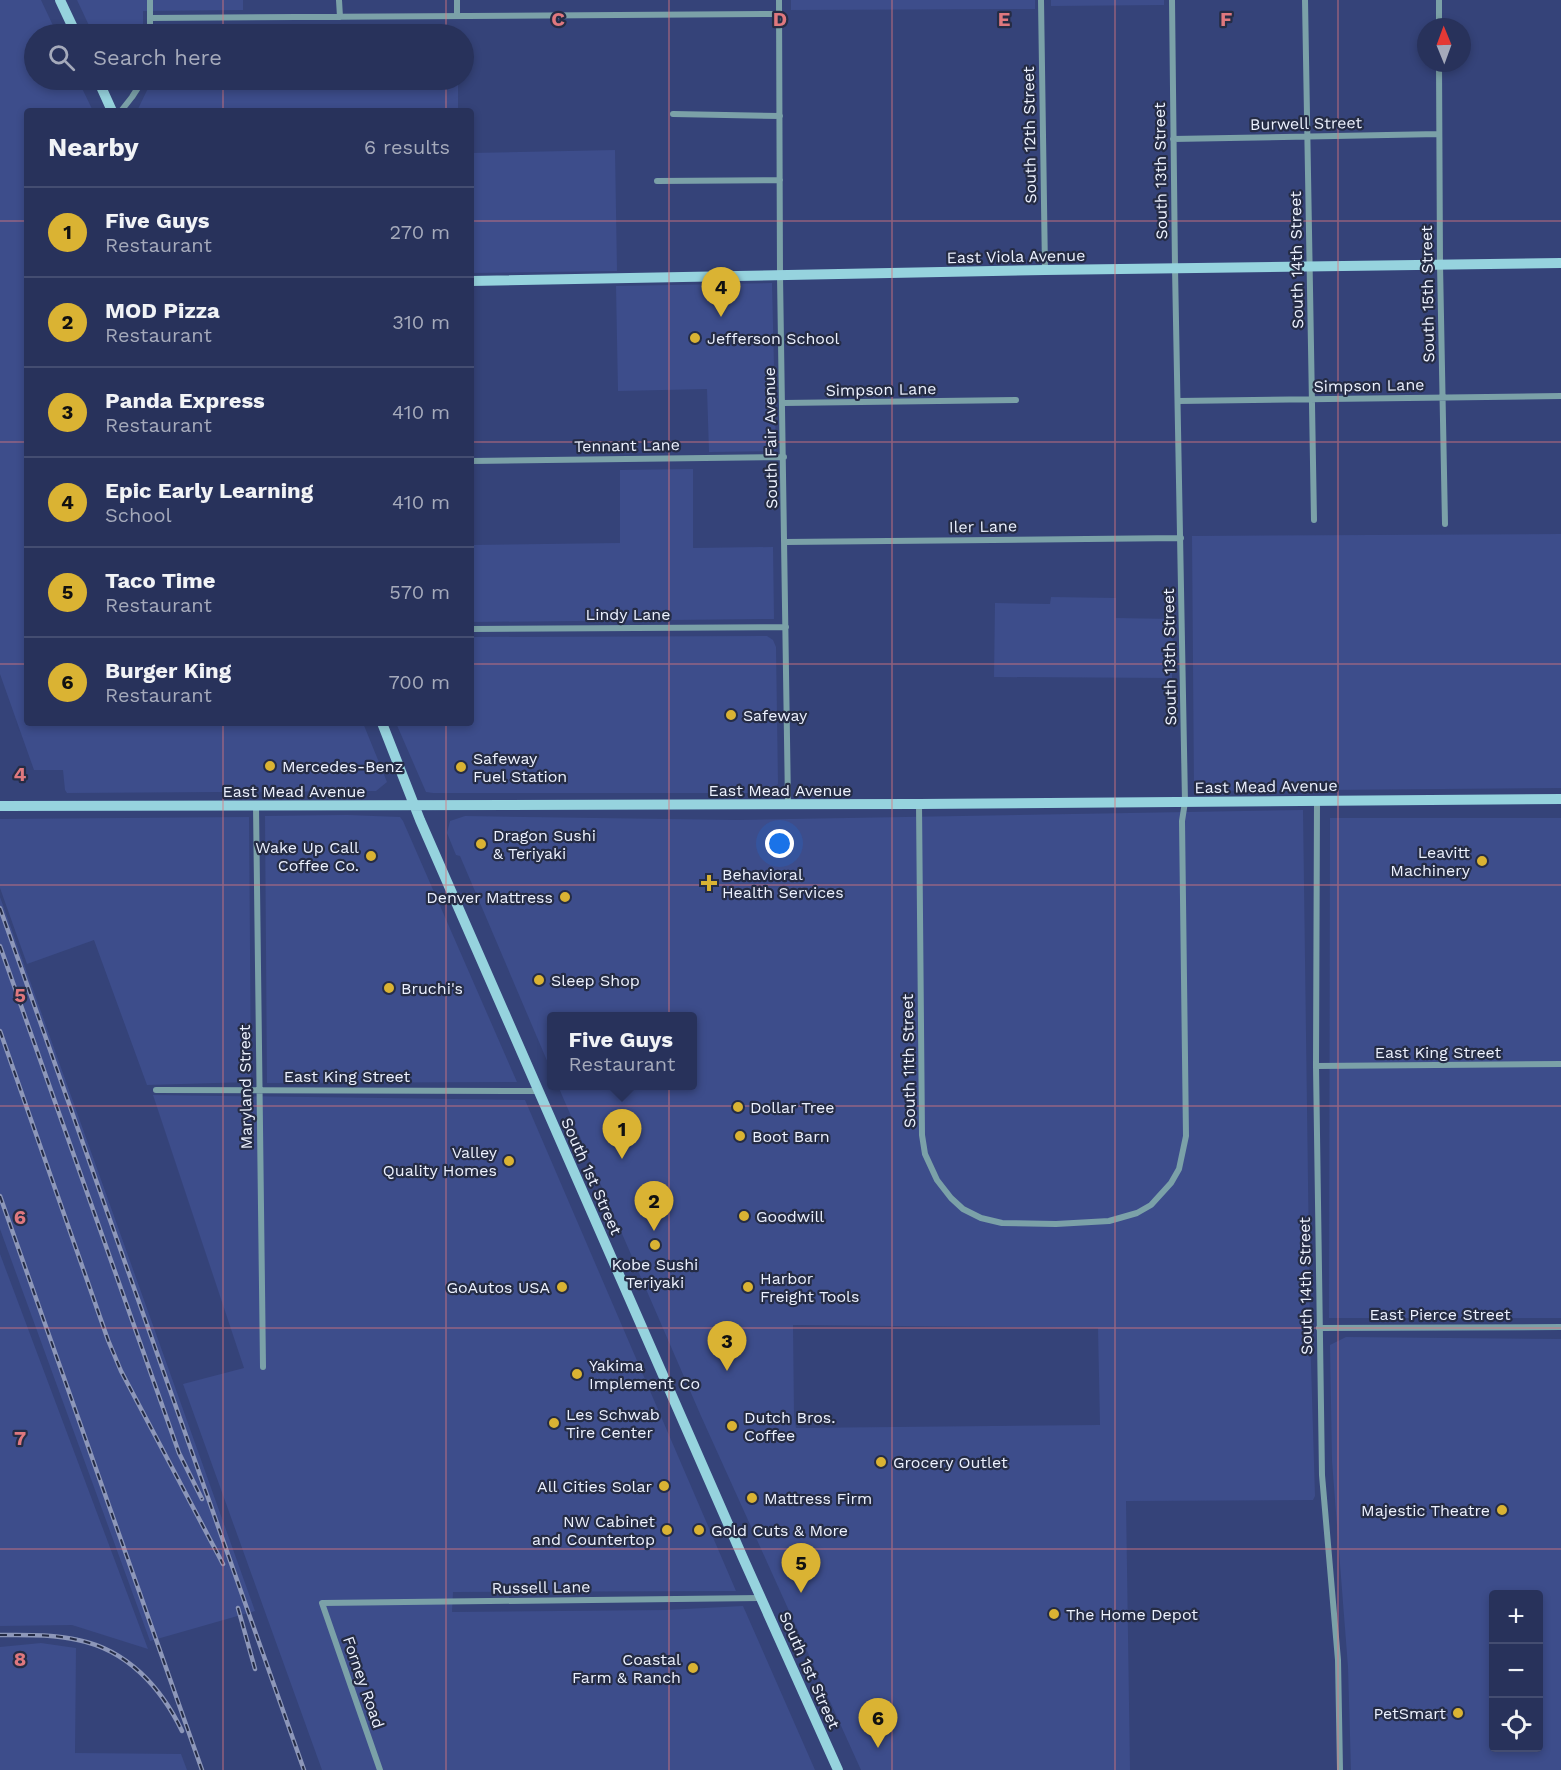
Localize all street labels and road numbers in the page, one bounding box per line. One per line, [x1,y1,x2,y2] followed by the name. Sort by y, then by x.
[1019,66,1040,204] street label: South 12th Street
[1150,102,1171,240] street label: South 13th Street
[1250,113,1362,134] street label: Burwell Street
[1286,191,1307,329] street label: South 14th Street
[1417,225,1438,363] street label: South 15th Street
[947,246,1085,267] street label: East Viola Avenue
[760,367,781,509] street label: South Fair Avenue
[1313,375,1425,396] street label: Simpson Lane
[825,379,937,400] street label: Simpson Lane
[574,435,680,456] street label: Tennant Lane
[949,516,1017,537] street label: Iler Lane
[1159,588,1180,726] street label: South 13th Street
[586,605,670,624] street label: Lindy Lane
[1194,776,1338,797] street label: East Mead Avenue
[708,781,852,800] street label: East Mead Avenue
[222,782,366,801] street label: East Mead Avenue
[898,993,919,1128] street label: South 11th Street
[235,1024,256,1150] street label: Maryland Street
[1375,1043,1502,1062] street label: East King Street
[284,1067,411,1086] street label: East King Street
[557,1114,627,1238] street label: South 1st Street
[1295,1217,1316,1355] street label: South 14th Street
[1369,1305,1511,1324] street label: East Pierce Street
[491,1577,591,1598] street label: Russell Lane
[775,1609,844,1732] street label: South 1st Street
[339,1634,388,1731] street label: Forney Road

